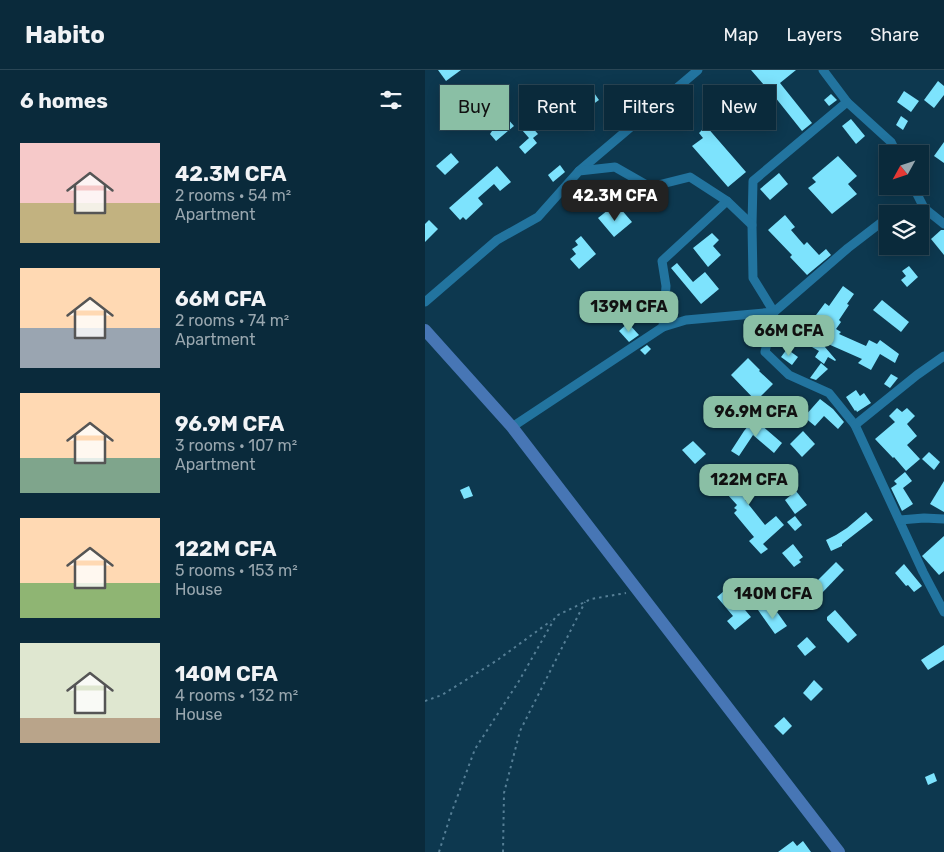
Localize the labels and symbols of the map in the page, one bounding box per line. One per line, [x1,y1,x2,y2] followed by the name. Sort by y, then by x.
[879,145,929,195] north arrow
[558,180,672,222] pin: 42.3M CFA
[577,290,681,333] pin: 139M CFA
[743,314,835,357] pin: 66M CFA
[699,396,813,438] pin: 96.9M CFA
[697,464,801,506] pin: 122M CFA
[721,578,825,620] pin: 140M CFA

